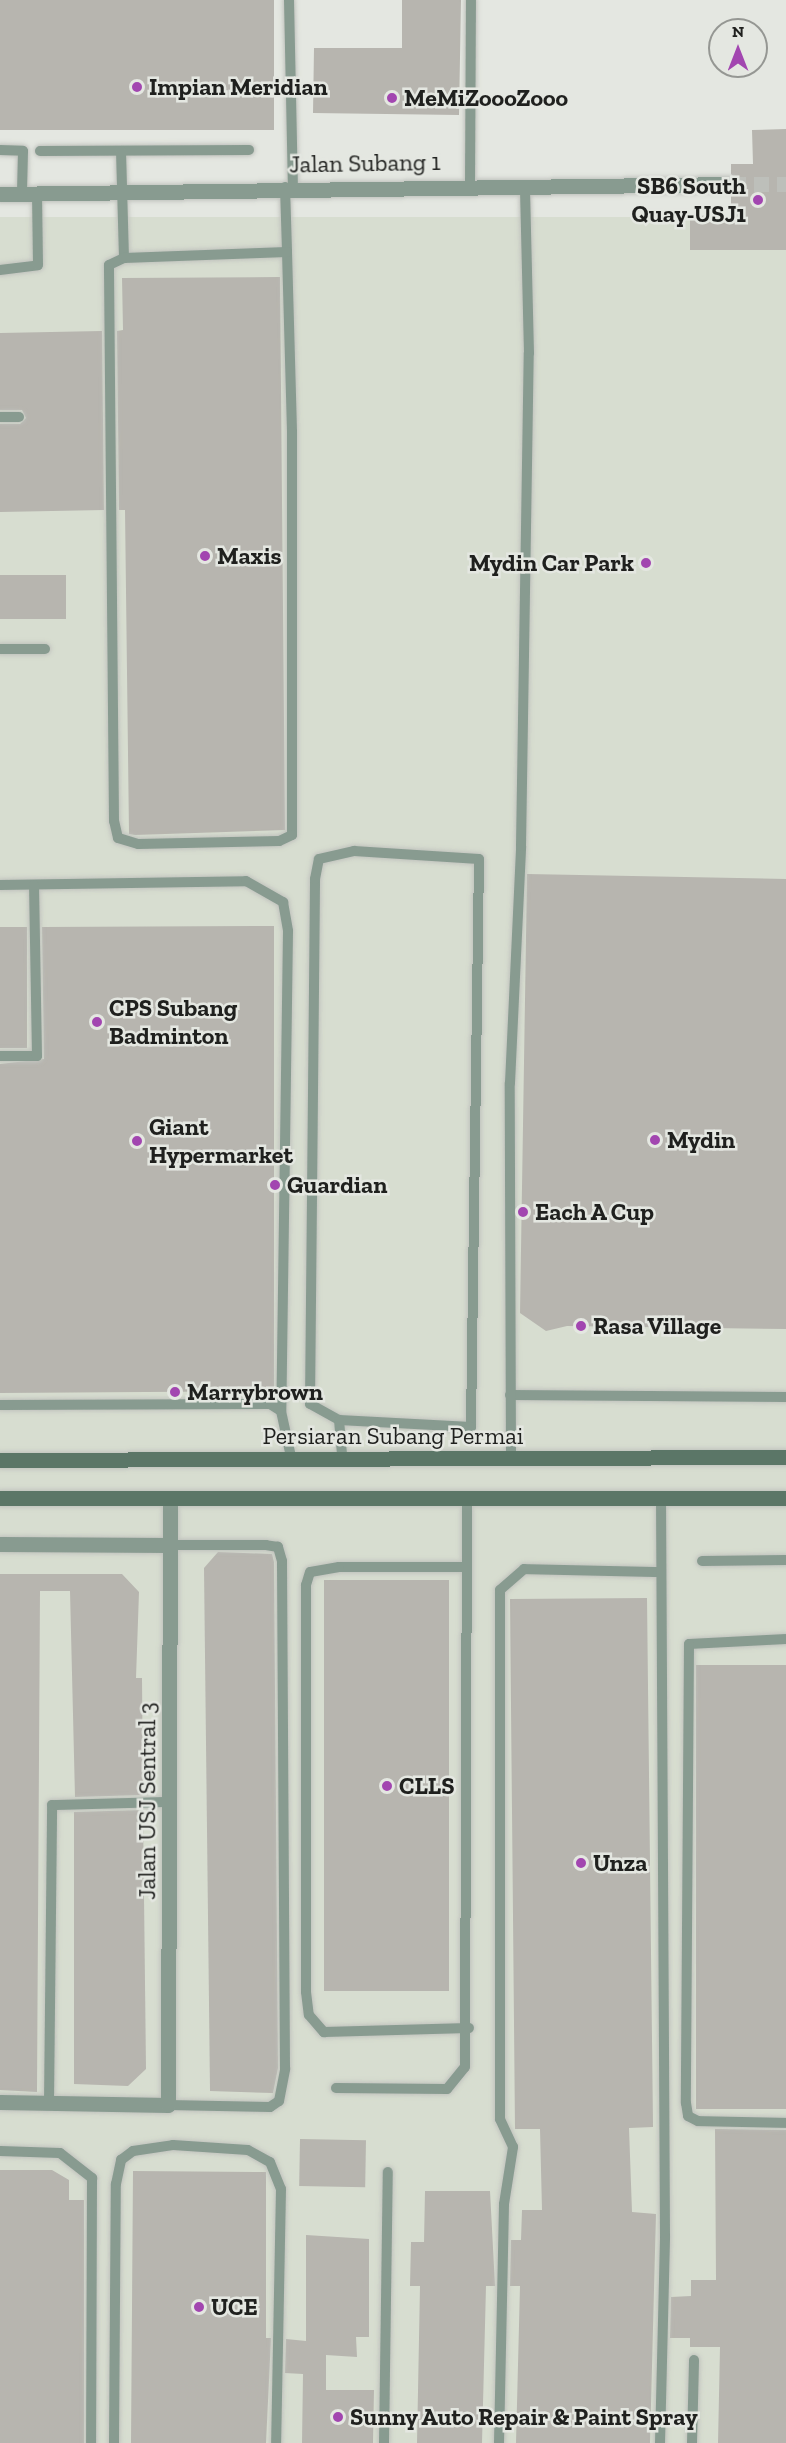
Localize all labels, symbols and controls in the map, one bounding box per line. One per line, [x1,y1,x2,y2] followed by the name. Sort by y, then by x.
[708,18,768,78] north arrow
[732,22,744,41] text: N
[149,73,328,101] place label: Impian Meridian
[130,80,144,94] marker: Impian Meridian
[404,84,568,112] place label: MeMiZoooZooo
[385,91,399,105] marker: MeMiZoooZooo
[289,147,441,179] street label: Jalan Subang 1
[632,172,746,228] place label: SB6 South Quay-USJ1
[751,193,765,207] marker: SB6 South Quay-USJ1
[217,542,282,570] place label: Maxis
[198,549,212,563] marker: Maxis
[468,549,634,577] place label: Mydin Car Park
[639,556,653,570] marker: Mydin Car Park
[109,994,237,1050] place label: CPS Subang Badminton
[90,1015,104,1029] marker: CPS Subang Badminton
[149,1113,293,1169] place label: Giant Hypermarket
[667,1126,735,1154] place label: Mydin
[648,1133,662,1147] marker: Mydin
[130,1134,144,1148] marker: Giant Hypermarket
[287,1171,387,1199] place label: Guardian
[268,1178,282,1192] marker: Guardian
[535,1198,655,1226] place label: Each A Cup
[516,1205,530,1219] marker: Each A Cup
[593,1312,722,1340] place label: Rasa Village
[574,1319,588,1333] marker: Rasa Village
[187,1378,323,1406] place label: Marrybrown
[168,1385,182,1399] marker: Marrybrown
[263,1422,523,1450] street label: Persiaran Subang Permai
[133,1702,161,1900] street label: Jalan USJ Sentral 3
[399,1772,455,1800] place label: CLLS
[380,1779,394,1793] marker: CLLS
[593,1849,647,1877] place label: Unza
[574,1856,588,1870] marker: Unza
[211,2293,258,2321] place label: UCE
[192,2300,206,2314] marker: UCE
[350,2403,699,2431] place label: Sunny Auto Repair & Paint Spray
[331,2410,345,2424] marker: Sunny Auto Repair & Paint Spray

